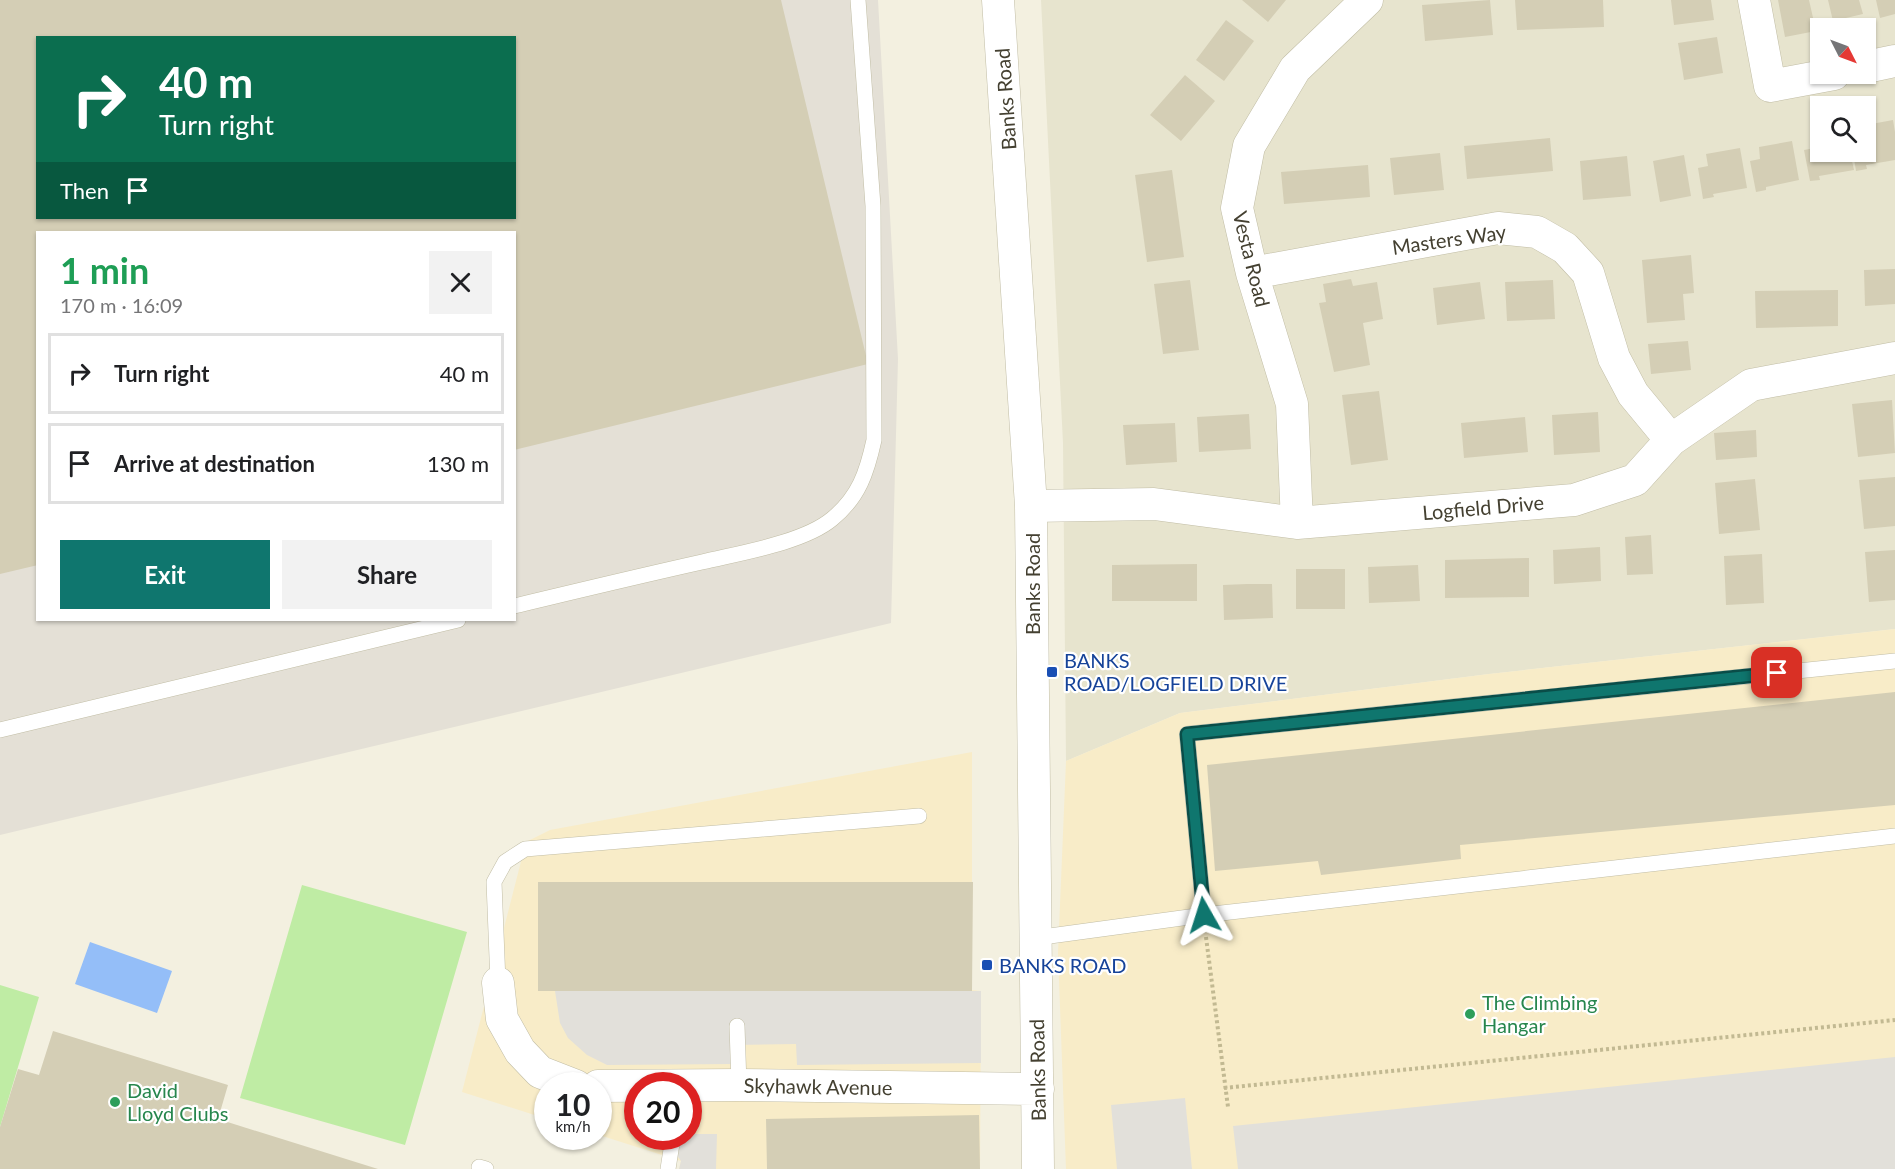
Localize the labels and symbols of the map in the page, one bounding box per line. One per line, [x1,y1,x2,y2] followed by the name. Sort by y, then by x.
[1810,18,1876,84] north arrow
[989,47,1021,151] street label: Banks Road
[1229,209,1275,309] street label: Vesta Road
[1390,219,1508,259] street label: Masters Way
[1421,490,1545,524] street label: Logfield Drive
[1020,533,1044,635] street label: Banks Road
[1751,647,1802,698] pin
[1064,648,1287,695] place label: BANKS ROAD/LOGFIELD DRIVE
[1045,665,1059,679] marker: BANKS ROAD/LOGFIELD DRIVE
[1172,883,1236,947] position arrow
[999,953,1127,977] place label: BANKS ROAD
[980,958,994,972] marker: BANKS ROAD
[1482,990,1597,1037] place label: The Climbing Hangar
[1463,1007,1477,1021] marker: The Climbing Hangar
[1024,1019,1050,1121] street label: Banks Road
[624,1072,702,1150] speed limit sign: 20
[743,1073,893,1099] street label: Skyhawk Avenue
[127,1078,228,1125] place label: David Lloyd Clubs
[108,1095,122,1109] marker: David Lloyd Clubs

